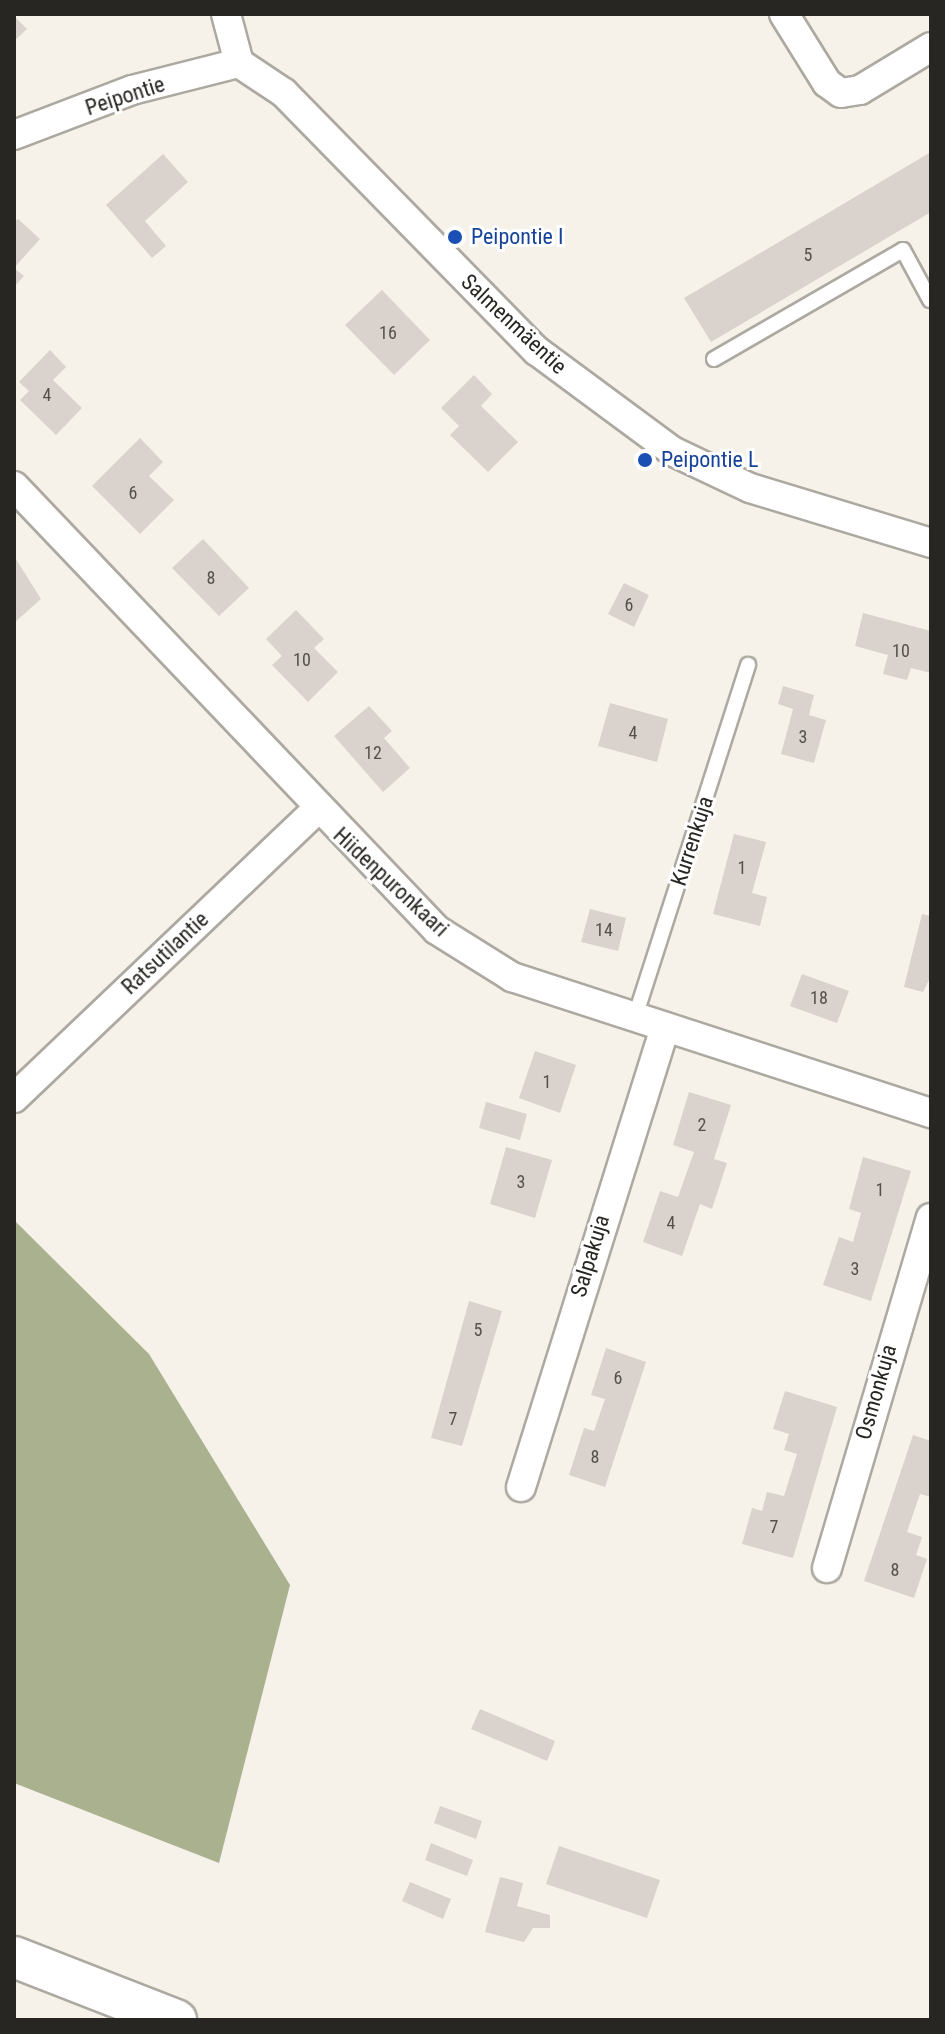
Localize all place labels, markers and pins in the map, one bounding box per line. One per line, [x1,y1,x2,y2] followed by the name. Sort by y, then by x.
[471,224,563,250] place label: Peipontie I
[446,228,464,246] marker: Peipontie I
[661,447,758,473] place label: Peipontie L
[636,451,654,469] marker: Peipontie L

